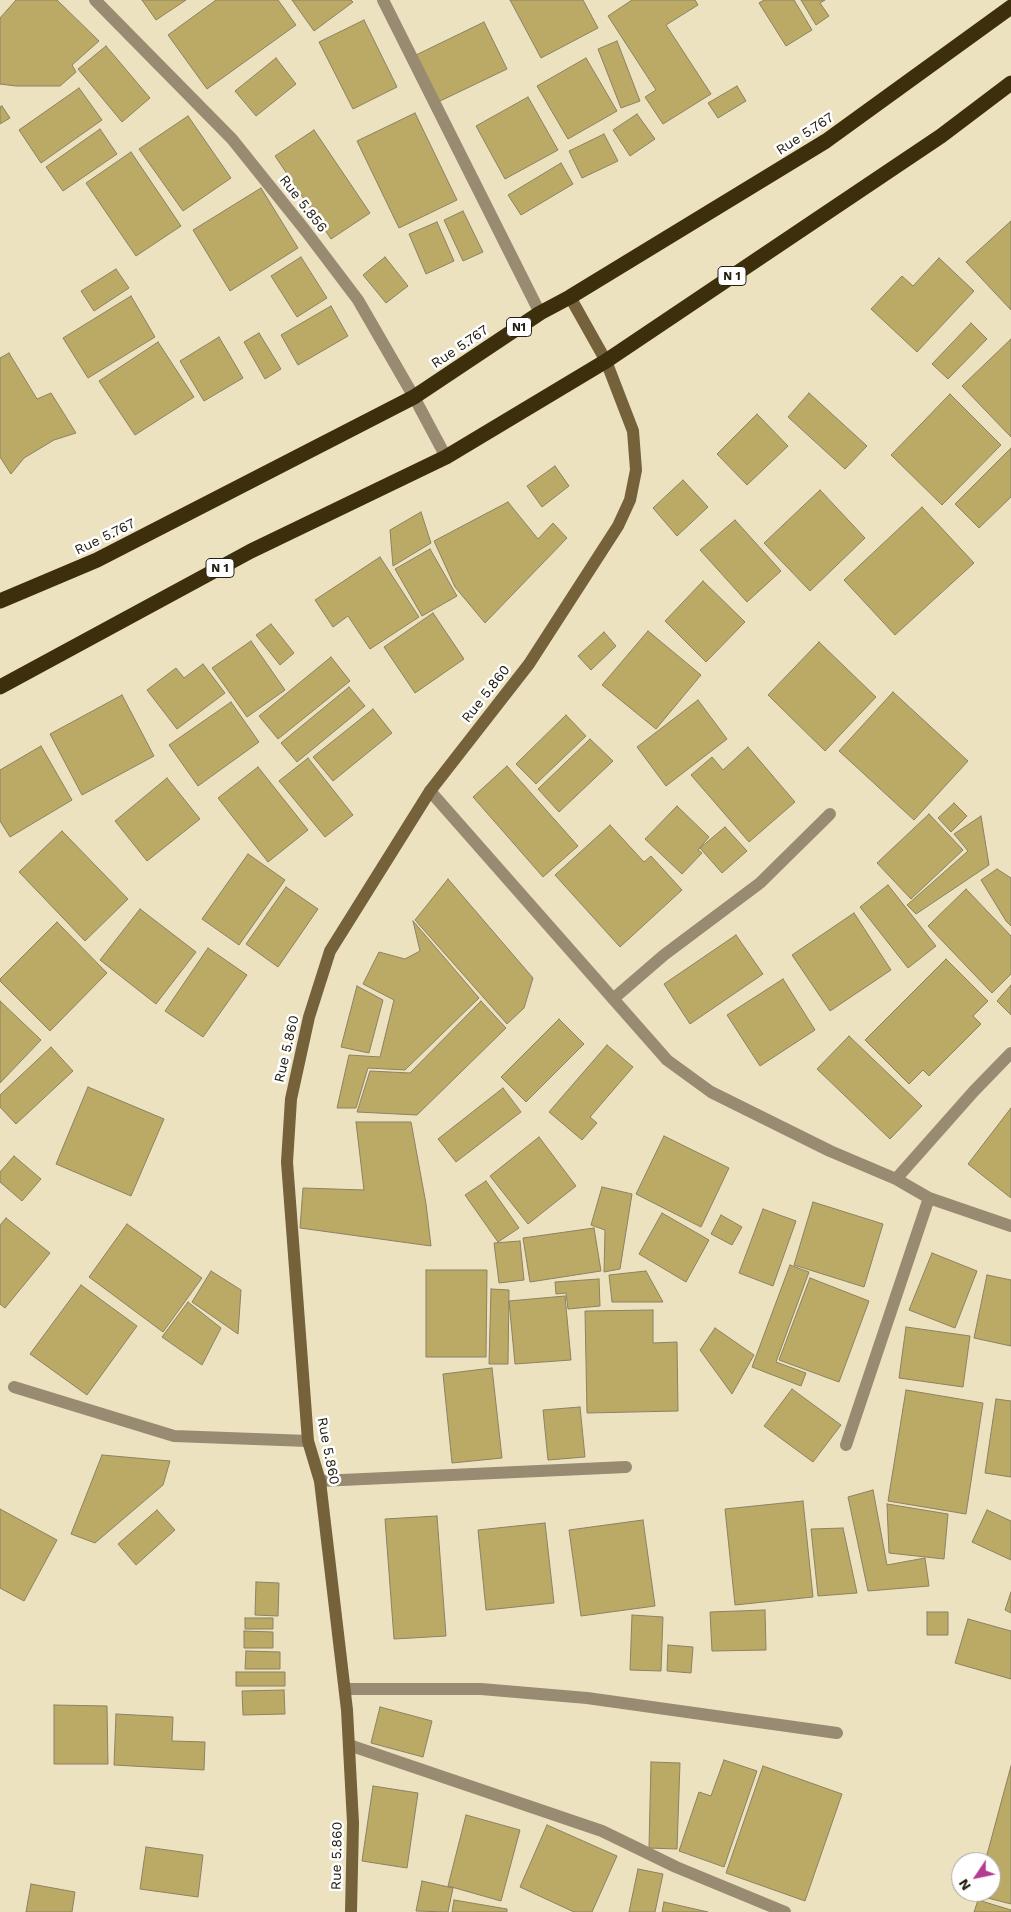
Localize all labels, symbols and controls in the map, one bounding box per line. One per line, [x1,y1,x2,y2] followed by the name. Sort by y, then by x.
[773,109,837,159] street label: Rue 5.767
[276,172,330,236] street label: Rue 5.856
[718,266,746,286] road number: N 1
[506,318,532,337] road number: N1
[428,322,492,372] street label: Rue 5.767
[72,515,138,559] street label: Rue 5.767
[206,558,234,578] road number: N 1
[458,662,514,726] street label: Rue 5.860
[271,1014,303,1084] street label: Rue 5.860
[313,1416,343,1486] street label: Rue 5.860
[328,1822,346,1890] street label: Rue 5.860
[951,1852,1001,1902] north arrow
[955,1876,974,1894] text: N

